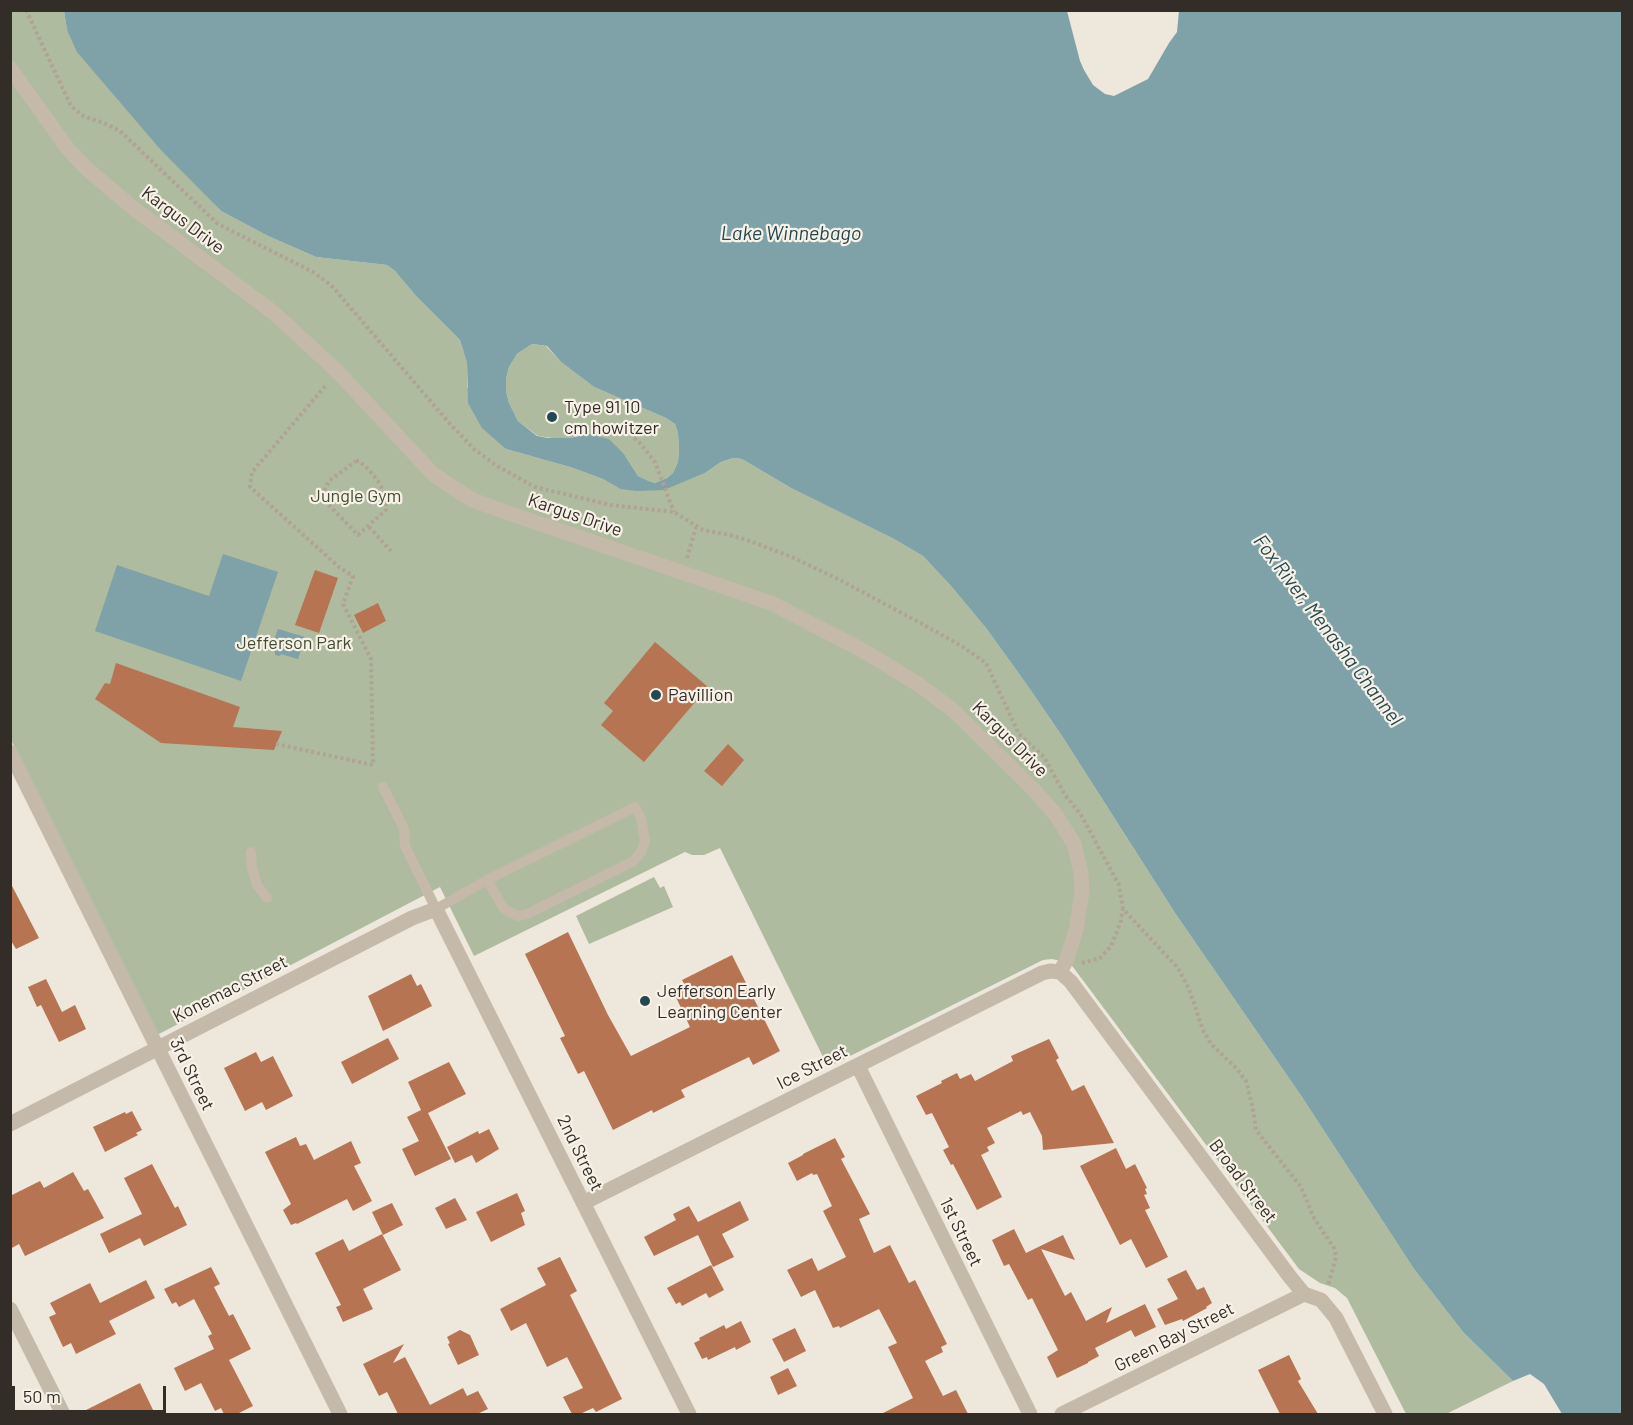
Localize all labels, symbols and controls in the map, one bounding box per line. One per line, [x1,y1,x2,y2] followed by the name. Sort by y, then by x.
[137,182,229,258] street label: Kargus Drive
[721,221,861,245] water label: Lake Winnebago
[564,396,659,438] place label: Type 91 10 cm howitzer
[545,410,559,424] marker: Type 91 10 cm howitzer
[311,485,401,507] park label: Jungle Gym
[525,489,625,541] street label: Kargus Drive
[1248,530,1408,730] water label: Fox River, Menasha Channel
[236,632,352,654] park label: Jefferson Park
[668,684,733,706] place label: Pavillion
[649,688,663,702] marker: Pavillion
[968,697,1052,781] street label: Kargus Drive
[169,951,291,1027] street label: Konemac Street
[657,980,782,1022] place label: Jefferson Early Learning Center
[638,994,652,1008] marker: Jefferson Early Learning Center
[165,1034,219,1114] street label: 3rd Street
[773,1040,851,1094] street label: Ice Street
[552,1112,608,1194] street label: 2nd Street
[1204,1135,1282,1227] street label: Broad Street
[935,1194,987,1270] street label: 1st Street
[1111,1298,1237,1376] street label: Green Bay Street
[15,1374,170,1412] scale bar
[23,1385,61,1407] text: 50 m

